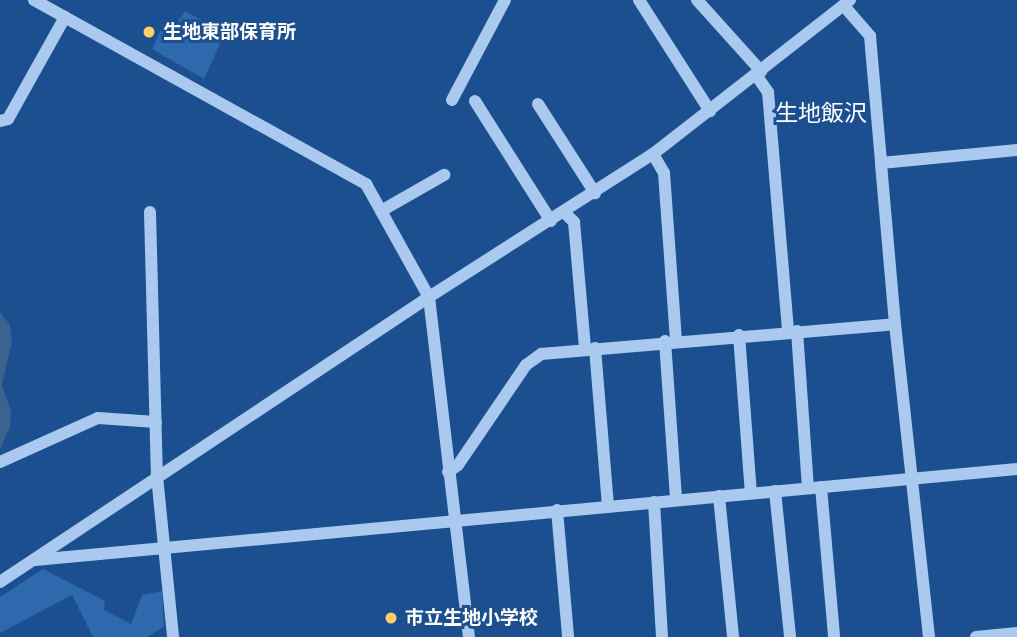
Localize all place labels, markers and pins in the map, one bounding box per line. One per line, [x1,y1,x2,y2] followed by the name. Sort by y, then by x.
[163,21,296,43] place label: 生地東部保育所
[141,24,157,40] marker: 生地東部保育所
[405,607,538,629] place label: 市立生地小学校
[383,610,399,626] marker: 市立生地小学校

